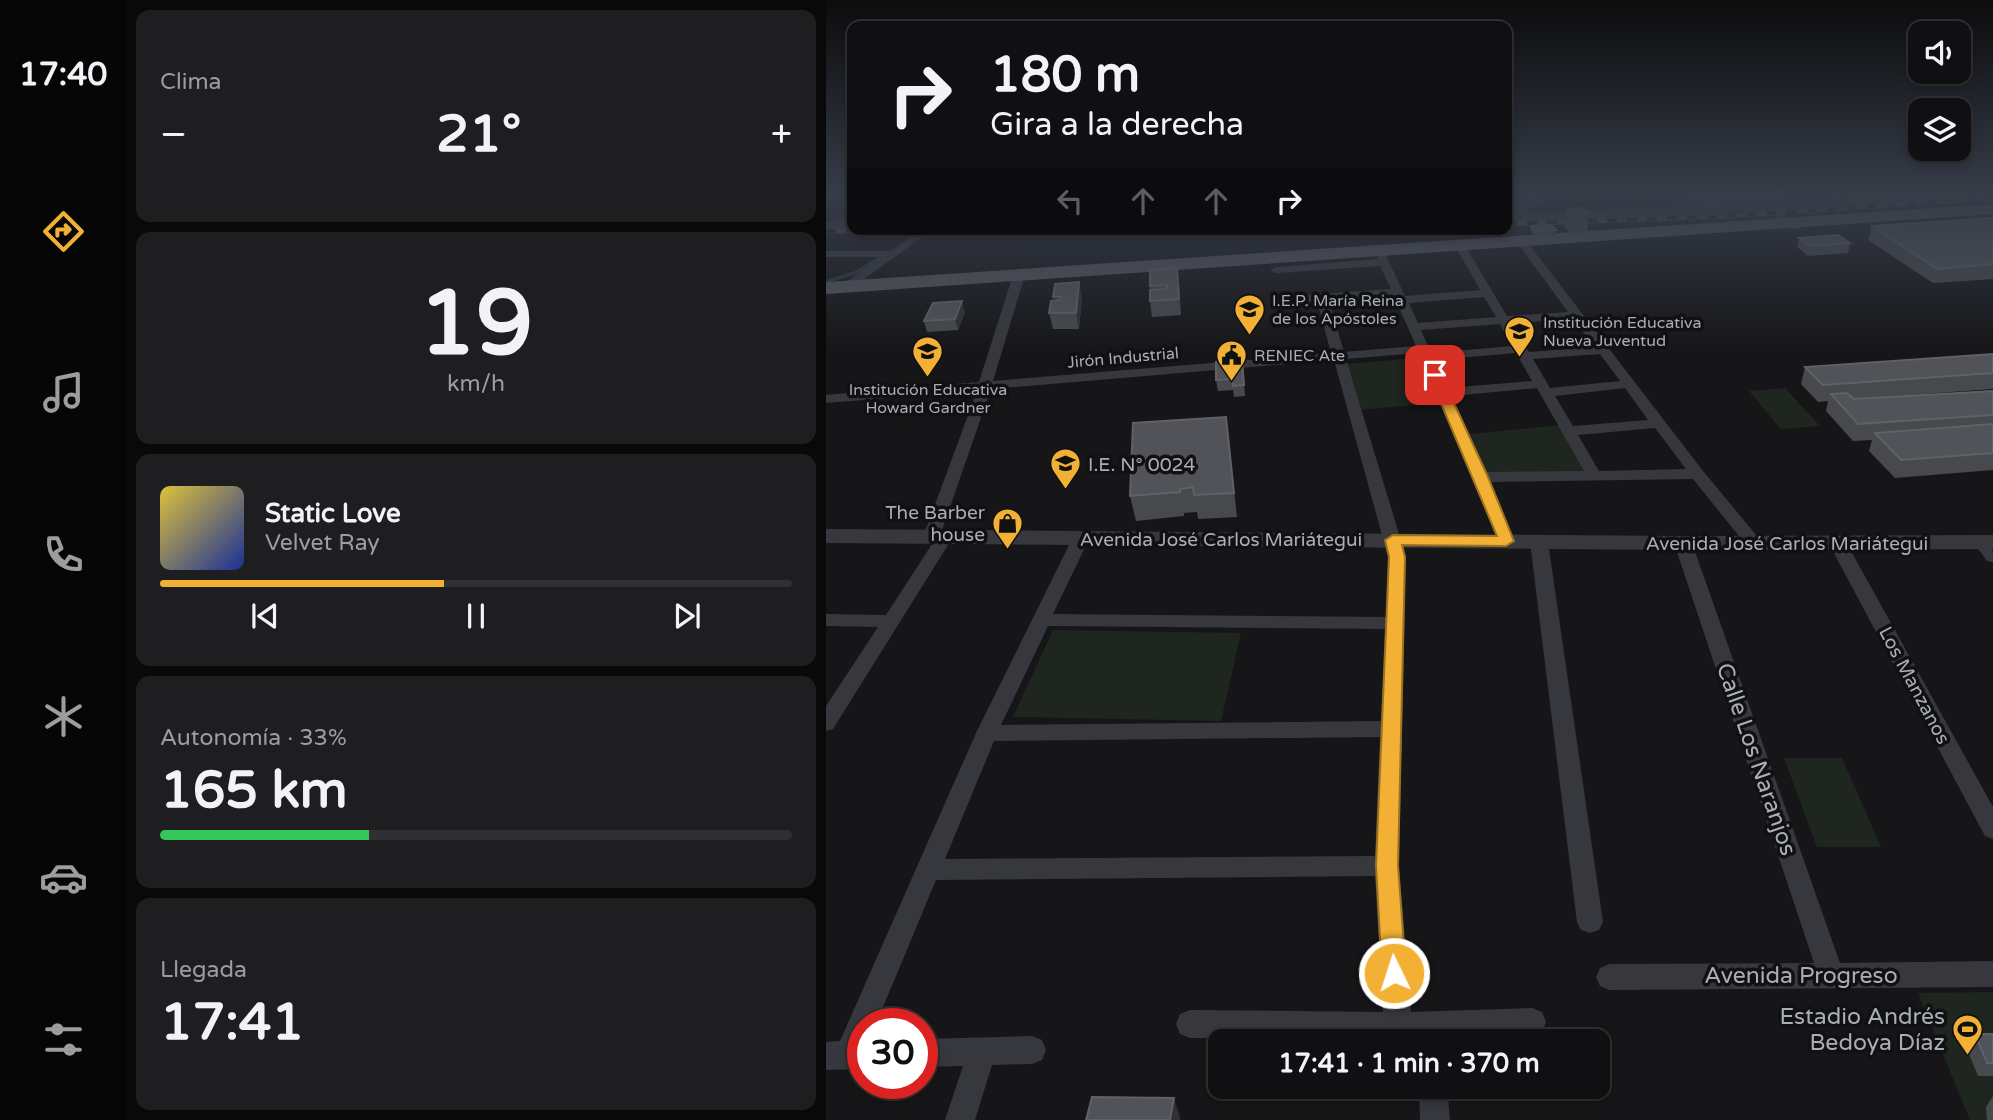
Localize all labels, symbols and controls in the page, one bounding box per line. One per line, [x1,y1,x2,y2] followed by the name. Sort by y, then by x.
[1908,21,1971,161] map controls
[1908,21,1971,84] button: sound
[990,46,1140,105] text: 180 m
[875,49,966,140] icon: right
[19,56,107,94] text: 17:40
[160,68,221,96] text: Clima
[1908,98,1971,161] button: layers
[436,103,521,166] text: 21°
[990,106,1244,144] text: Gira a la derecha
[160,112,187,158] text: −
[771,112,792,158] text: +
[1051,182,1089,220] icon: left
[1124,182,1162,220] icon: ahead
[1197,182,1235,220] icon: ahead
[1270,182,1308,220] icon: right
[39,207,88,256] icon: directions
[419,269,533,379] text: 19
[1272,291,1404,329] place label: I.E.P. María Reina de los Apóstoles
[1232,292,1266,336] school or university icon: I.E.P. María Reina de los Apóstoles
[1543,313,1701,351] place label: Institución Educativa Nueva Juventud
[1503,314,1537,358] school or university icon: Institución Educativa Nueva Juventud
[911,335,945,379] school or university icon: Institución Educativa Howard Gardner
[1214,338,1248,382] public building icon: RENIEC Ate
[1067,343,1180,373] street label: Jirón Industrial
[1405,345,1465,405] pin
[1254,346,1345,366] place label: RENIEC Ate
[1416,356,1454,394] icon: arrive
[39,368,88,417] icon: music
[447,370,505,398] text: km/h
[849,380,1007,418] place label: Institución Educativa Howard Gardner
[1048,447,1082,491] school or university icon: I.E. N° 0024
[1088,454,1196,476] place label: I.E. N° 0024
[265,498,401,529] text: Static Love
[885,502,986,546] place label: The Barber house
[991,506,1025,550] shop icon: The Barber house
[265,529,380,557] text: Velvet Ray
[1080,529,1362,551] street label: Avenida José Carlos Mariátegui
[39,530,88,579] icon: phone
[1646,533,1928,555] street label: Avenida José Carlos Mariátegui
[246,597,284,635] icon: previous
[457,597,495,635] icon: pause
[668,597,706,635] icon: next
[1874,623,1954,748] street label: Los Manzanos
[1710,659,1802,859] street label: Calle Los Naranjos
[39,692,88,741] icon: climate
[160,724,347,752] text: Autonomía · 33%
[160,759,348,822] text: 165 km
[39,853,88,902] icon: car
[1357,936,1431,1010] position arrow
[160,956,247,984] text: Llegada
[1704,962,1898,990] street label: Avenida Progreso
[160,991,304,1054] text: 17:41
[1780,1003,1945,1057] place label: Estadio Andrés Bedoya Díaz
[847,1008,938,1099] speed limit sign: 30
[1951,1012,1985,1056] sports icon: Estadio Andrés Bedoya Díaz
[39,1015,88,1064] icon: filters
[1278,1048,1540,1079] text: 17:41 · 1 min · 370 m

